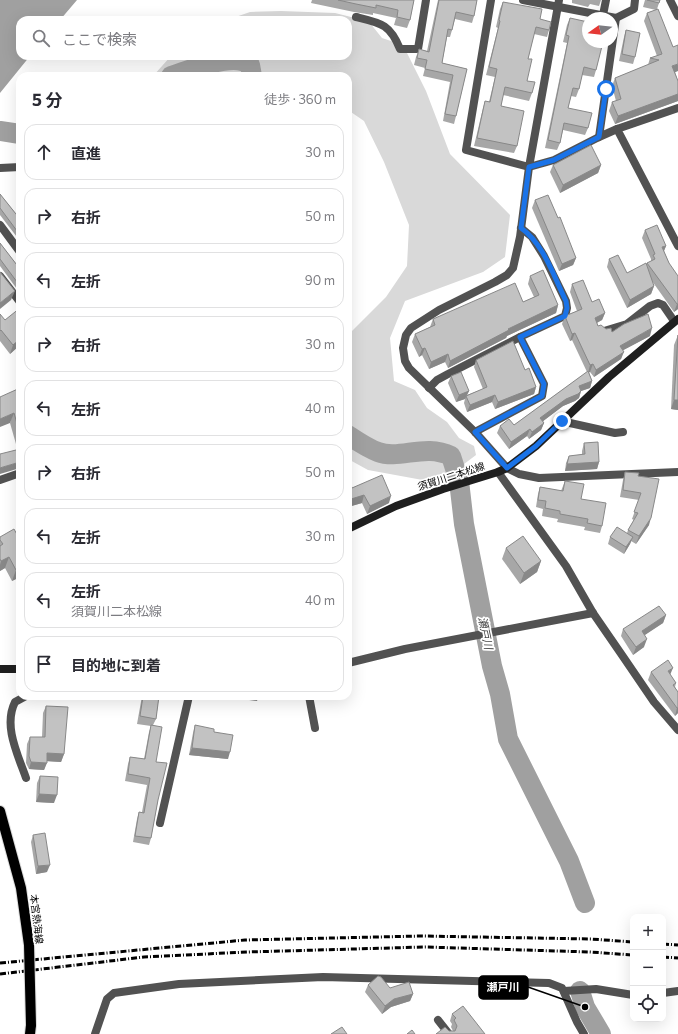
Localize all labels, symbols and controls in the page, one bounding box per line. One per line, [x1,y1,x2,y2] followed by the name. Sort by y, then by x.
[582,12,618,48] north arrow
[16,16,352,60] search box
[30,27,52,49] icon: search
[62,30,137,48] text: ここで検索
[597,80,615,98] route start
[32,89,62,110] text: 5 分
[264,91,336,107] text: 徒歩 · 360 m
[33,141,55,163] icon: ahead
[71,144,101,162] text: 直進
[305,144,335,160] text: 30 m
[33,205,55,227] icon: right
[71,208,101,226] text: 右折
[305,208,335,224] text: 50 m
[33,269,55,291] icon: left
[71,272,101,290] text: 左折
[305,272,335,288] text: 90 m
[33,333,55,355] icon: right
[71,336,101,354] text: 右折
[305,336,335,352] text: 30 m
[33,397,55,419] icon: left
[71,400,101,418] text: 左折
[305,400,335,416] text: 40 m
[553,412,571,430] route end
[416,459,486,493] street label: 須賀川二本松線
[33,461,55,483] icon: right
[71,464,101,482] text: 右折
[305,464,335,480] text: 50 m
[33,525,55,547] icon: left
[71,528,101,546] text: 左折
[305,528,335,544] text: 30 m
[71,582,101,600] text: 左折
[33,589,55,611] icon: left
[305,592,335,608] text: 40 m
[71,603,162,619] text: 須賀川二本松線
[476,616,496,651] water label: 瀬戸川
[33,653,55,675] icon: arrive
[71,656,161,674] text: 目的地に到着
[28,893,46,945] street label: 本宮熱海線
[630,914,666,1022] map controls
[630,914,666,950] button: +
[630,950,666,986] button: −
[479,976,528,999] callout: 瀬戸川
[487,980,520,993] text: 瀬戸川
[630,986,666,1022] button: locate

